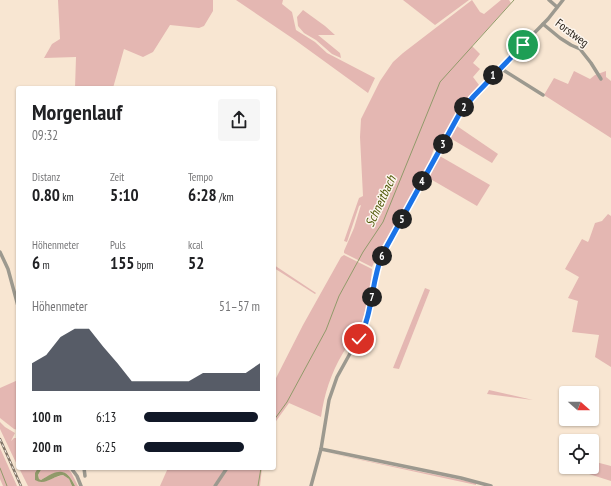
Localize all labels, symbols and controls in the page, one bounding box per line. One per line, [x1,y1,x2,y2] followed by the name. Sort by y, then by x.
[553,15,592,50] street label: Forstweg
[506,28,540,62] pin
[512,34,534,56] icon: arrive
[483,65,503,85] pin: 1
[490,68,496,82] text: 1
[454,97,474,117] pin: 2
[32,98,122,126] text: Morgenlauf
[218,99,260,141] button: share
[461,100,467,114] text: 2
[32,127,58,144] text: 09:32
[433,134,453,154] pin: 3
[440,137,446,151] text: 3
[32,170,60,184] text: Distanz
[110,170,124,184] text: Zeit
[188,170,213,184] text: Tempo
[412,171,432,191] pin: 4
[361,172,400,230] water label: Schneitbach
[419,174,425,188] text: 4
[32,184,60,206] text: 0.80
[110,184,139,206] text: 5:10
[188,184,217,206] text: 6:28
[60,190,74,204] text: km
[217,190,234,204] text: /km
[392,209,412,229] pin: 5
[399,212,405,226] text: 5
[32,238,79,252] text: Höhenmeter
[110,238,126,252] text: Puls
[188,238,203,252] text: kcal
[372,246,392,266] pin: 6
[379,249,385,263] text: 6
[32,252,40,274] text: 6
[110,252,134,274] text: 155
[188,252,204,274] text: 52
[40,258,50,272] text: m
[134,258,153,272] text: bpm
[362,287,382,307] pin: 7
[369,290,375,304] text: 7
[32,298,88,315] text: Höhenmeter
[219,298,260,315] text: 51–57 m
[342,322,376,356] pin
[348,328,370,350] icon: check
[559,386,599,426] north arrow
[559,386,599,474] map controls
[32,409,62,426] text: 100 m
[96,409,116,426] text: 6:13
[559,434,599,474] button: locate
[32,439,62,456] text: 200 m
[96,439,116,456] text: 6:25

